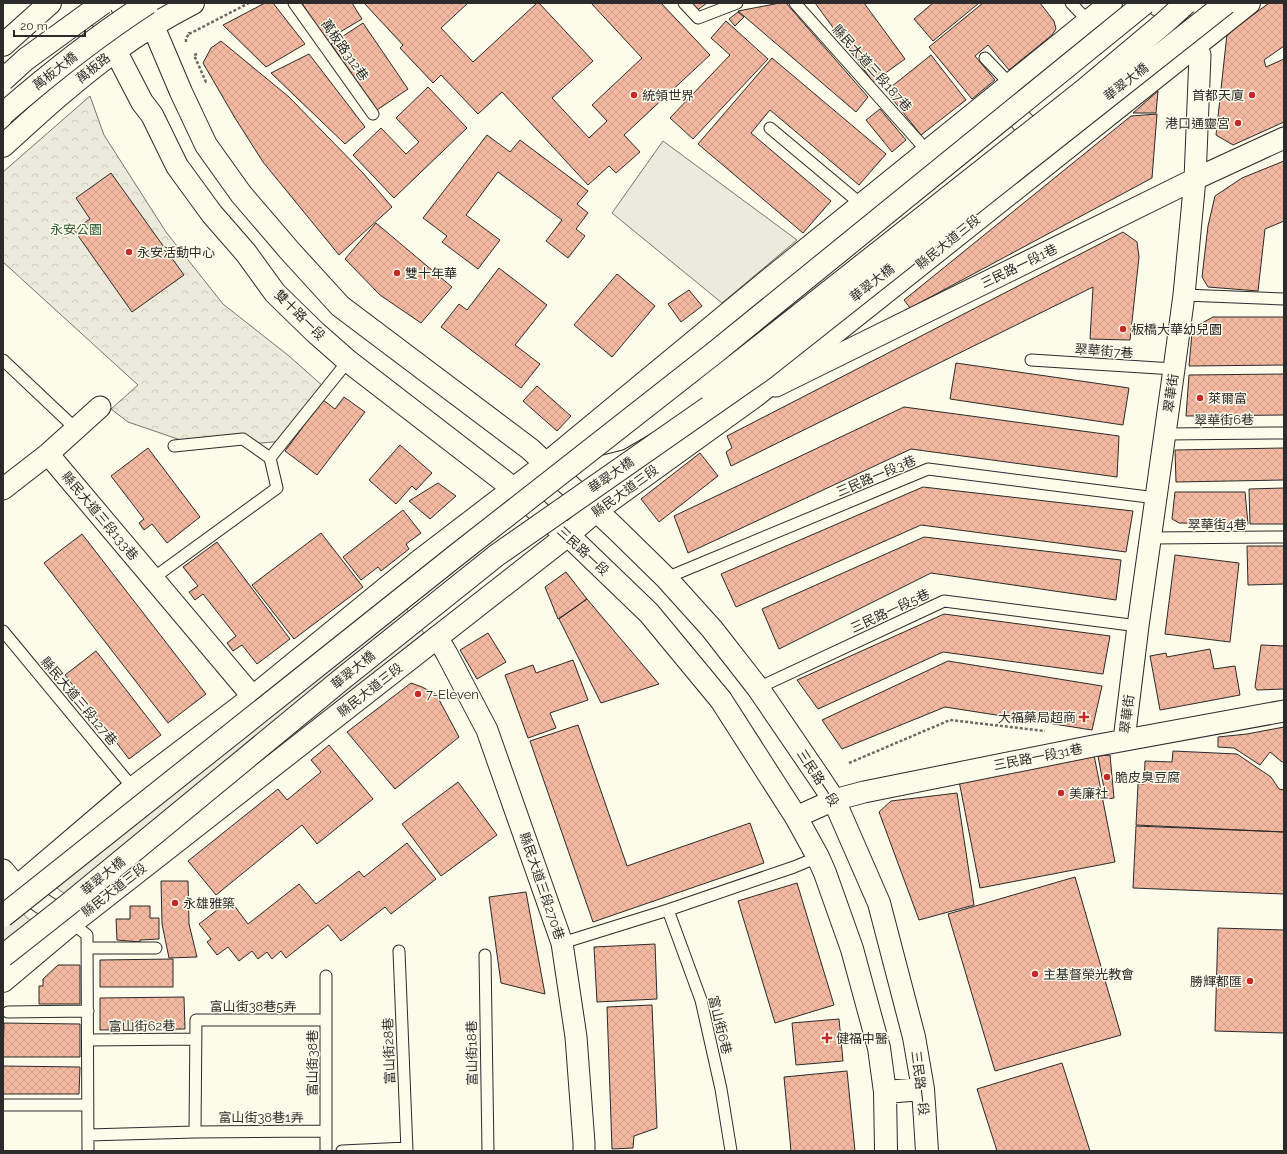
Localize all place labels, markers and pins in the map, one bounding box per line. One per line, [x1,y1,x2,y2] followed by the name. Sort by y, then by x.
[642,88,694,103] place label: 統領世界
[1192,88,1244,103] place label: 首都天廈
[629,90,639,100] marker: 統領世界
[1247,90,1257,100] marker: 首都天廈
[1165,116,1230,131] place label: 港口通靈宮
[1233,118,1243,128] marker: 港口通靈宮
[137,245,215,260] place label: 永安活動中心
[124,247,134,257] marker: 永安活動中心
[405,266,457,281] place label: 雙十年華
[392,268,402,278] marker: 雙十年華
[1131,322,1222,337] place label: 板橋大華幼兒園
[1118,324,1128,334] marker: 板橋大華幼兒園
[1208,391,1247,406] place label: 萊爾富
[1195,393,1205,403] marker: 萊爾富
[426,687,479,702] place label: 7-Eleven
[413,689,423,699] marker: 7-Eleven
[998,710,1076,725] place label: 大福藥局超商
[1079,712,1089,722] marker: 大福藥局超商
[1115,770,1180,785] place label: 脆皮臭豆腐
[1102,772,1112,782] marker: 脆皮臭豆腐
[1069,786,1108,801] place label: 美廉社
[1056,788,1066,798] marker: 美廉社
[183,896,235,911] place label: 永雄雅築
[170,898,180,908] marker: 永雄雅築
[1043,967,1134,982] place label: 主基督榮光教會
[1030,969,1040,979] marker: 主基督榮光教會
[1190,974,1242,989] place label: 勝輝都匯
[1245,976,1255,986] marker: 勝輝都匯
[836,1031,888,1046] place label: 健福中醫
[821,1032,833,1044] marker: 健福中醫

